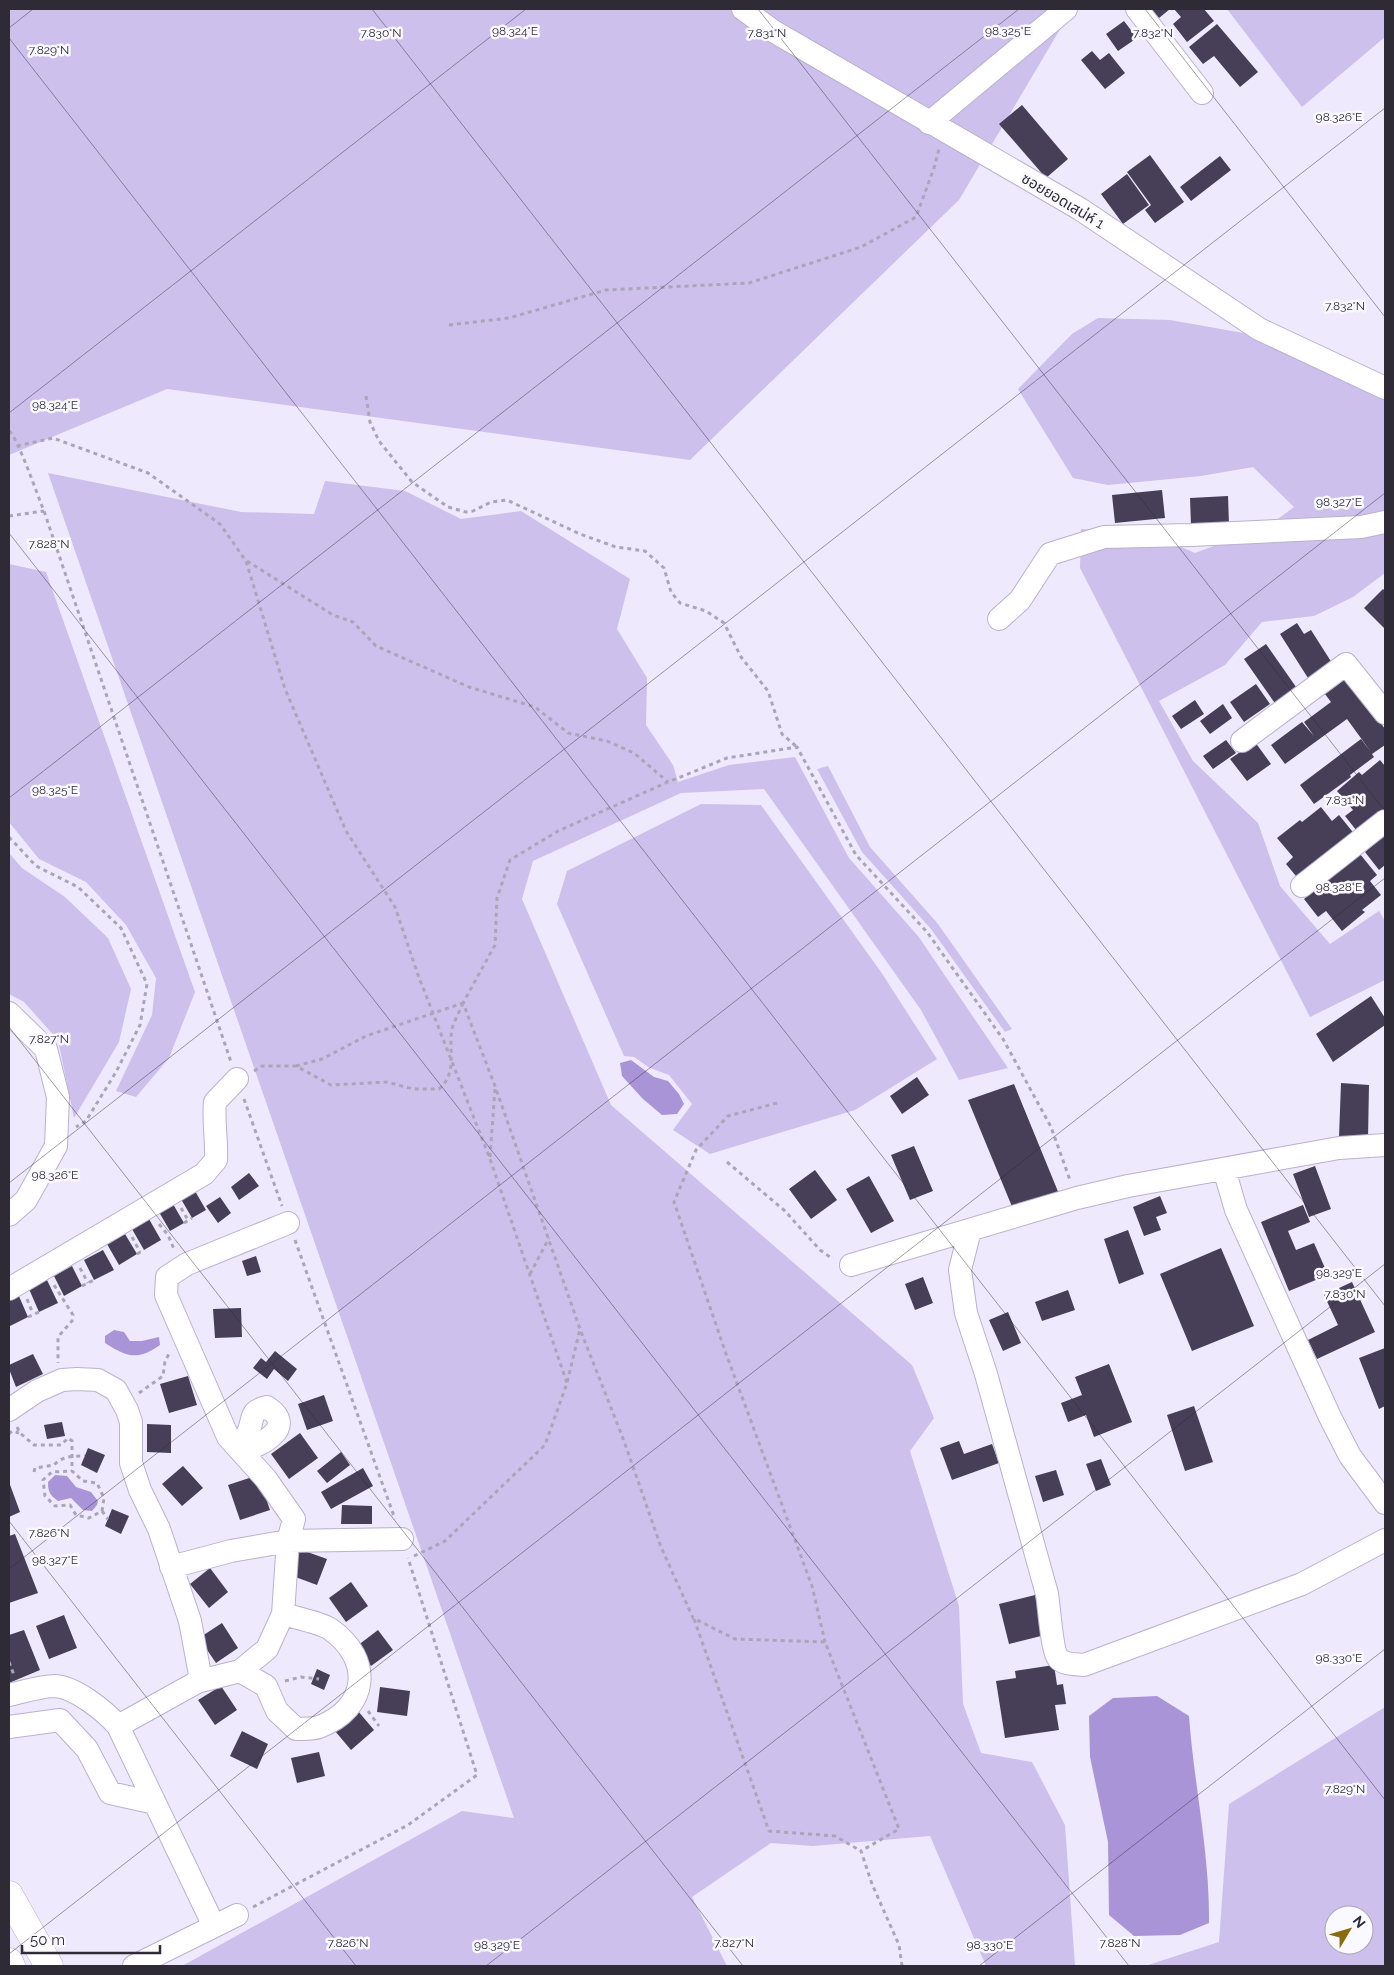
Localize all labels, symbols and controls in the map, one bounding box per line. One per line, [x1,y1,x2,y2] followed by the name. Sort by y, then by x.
[492,24,538,38] text: 98.324°E
[985,24,1031,38] text: 98.325°E
[361,26,402,40] text: 7.830°N
[748,26,786,40] text: 7.831°N
[1133,26,1173,40] text: 7.832°N
[29,43,69,57] text: 7.829°N
[1316,110,1362,124] text: 98.326°E
[1018,169,1108,233] street label: ซอยยอดเสน่ห์ 1
[1325,299,1365,313] text: 7.832°N
[32,398,78,412] text: 98.324°E
[1316,495,1362,509] text: 98.327°E
[29,537,69,551] text: 7.828°N
[32,783,78,797] text: 98.325°E
[1326,793,1364,807] text: 7.831°N
[1316,880,1362,894] text: 98.328°E
[29,1032,69,1046] text: 7.827°N
[32,1168,78,1182] text: 98.326°E
[1316,1266,1362,1280] text: 98.329°E
[1325,1287,1366,1301] text: 7.830°N
[29,1526,69,1540] text: 7.826°N
[32,1553,78,1567] text: 98.327°E
[1316,1651,1362,1665] text: 98.330°E
[1325,1782,1365,1796] text: 7.829°N
[1324,1905,1374,1955] north arrow
[1350,1913,1369,1931] text: N
[22,1922,160,1954] scale bar
[30,1931,65,1949] text: 50 m
[328,1936,368,1950] text: 7.826°N
[714,1936,754,1950] text: 7.827°N
[1100,1936,1140,1950] text: 7.828°N
[474,1938,520,1952] text: 98.329°E
[967,1938,1013,1952] text: 98.330°E

